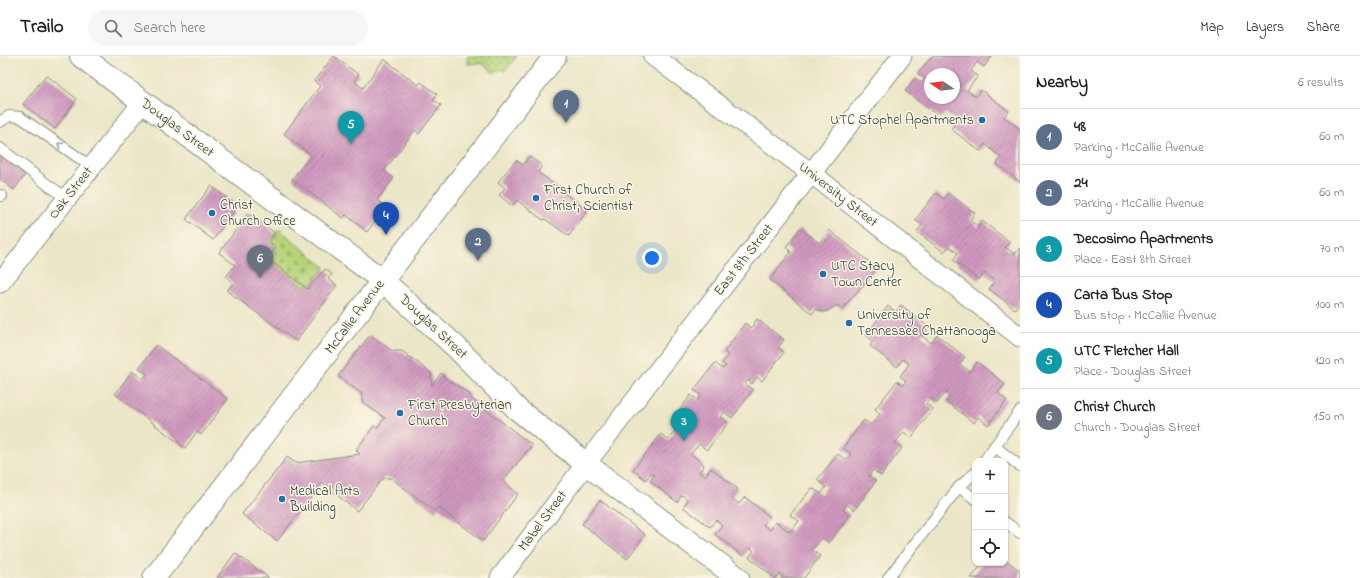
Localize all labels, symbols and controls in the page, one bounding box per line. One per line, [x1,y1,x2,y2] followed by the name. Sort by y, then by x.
[88,10,368,46] search box
[20,14,64,41] text: Trailo
[102,17,124,39] icon: search
[134,17,205,39] text: Search here
[1200,17,1224,38] text: Map
[1246,17,1284,38] text: Layers
[1306,17,1340,38] text: Share
[924,68,960,104] north arrow
[1036,70,1088,95] text: Nearby
[1298,73,1344,92] text: 6 results
[553,90,579,123] pin: 1
[135,93,218,164] street label: Douglas Street
[830,110,974,131] place label: UTC Stophel Apartments
[338,111,364,144] pin: 5
[977,115,987,125] marker: UTC Stophel Apartments
[1074,116,1086,138] text: 48
[1047,127,1051,146] text: 1
[1319,127,1344,146] text: 60 m
[1074,138,1204,157] text: Parking · McCallie Avenue
[57,142,64,149] one-way arrow
[793,157,882,234] street label: University Street
[44,162,98,224] street label: Oak Street
[1074,172,1088,194] text: 24
[543,180,633,217] place label: First Church of Christ, Scientist
[1046,183,1052,202] text: 2
[1319,183,1344,202] text: 60 m
[531,193,541,203] marker: First Church of Christ, Scientist
[1074,194,1204,213] text: Parking · McCallie Avenue
[220,195,296,232] place label: Christ Church Office
[373,202,399,235] pin: 4
[207,208,217,218] marker: Christ Church Office
[709,219,779,301] street label: East 8th Street
[465,228,491,261] pin: 2
[1074,228,1213,250] text: Decosimo Apartments
[1046,239,1052,258] text: 3
[1320,239,1344,258] text: 70 m
[247,245,273,278] pin: 6
[642,248,662,268] your location
[1074,250,1191,269] text: Place · East 8th Street
[831,256,902,293] place label: UTC Stacy Town Center
[818,269,828,279] marker: UTC Stacy Town Center
[320,275,391,359] street label: McCallie Avenue
[1074,284,1173,306] text: Carta Bus Stop
[393,289,472,365] street label: Douglas Street
[1046,295,1052,314] text: 4
[1315,295,1344,314] text: 100 m
[857,305,996,343] place label: University of Tennessee Chattanooga
[1074,306,1217,325] text: Bus stop · McCallie Avenue
[844,318,854,328] marker: University of Tennessee Chattanooga
[1074,340,1179,362] text: UTC Fletcher Hall
[1045,351,1053,370] text: 5
[1314,351,1344,370] text: 120 m
[1074,362,1192,381] text: Place · Douglas Street
[407,395,512,432] place label: First Presbyterian Church
[1074,396,1155,418] text: Christ Church
[1046,407,1052,426] text: 6
[1313,407,1344,426] text: 150 m
[395,408,405,418] marker: First Presbyterian Church
[671,408,697,441] pin: 3
[1074,418,1201,437] text: Church · Douglas Street
[972,458,1008,566] map controls
[972,458,1008,494] button: +
[289,481,360,519] place label: Medical Arts Building
[513,486,573,556] street label: Mabel Street
[277,494,287,504] marker: Medical Arts Building
[972,494,1008,530] button: −
[972,530,1008,566] button: locate

